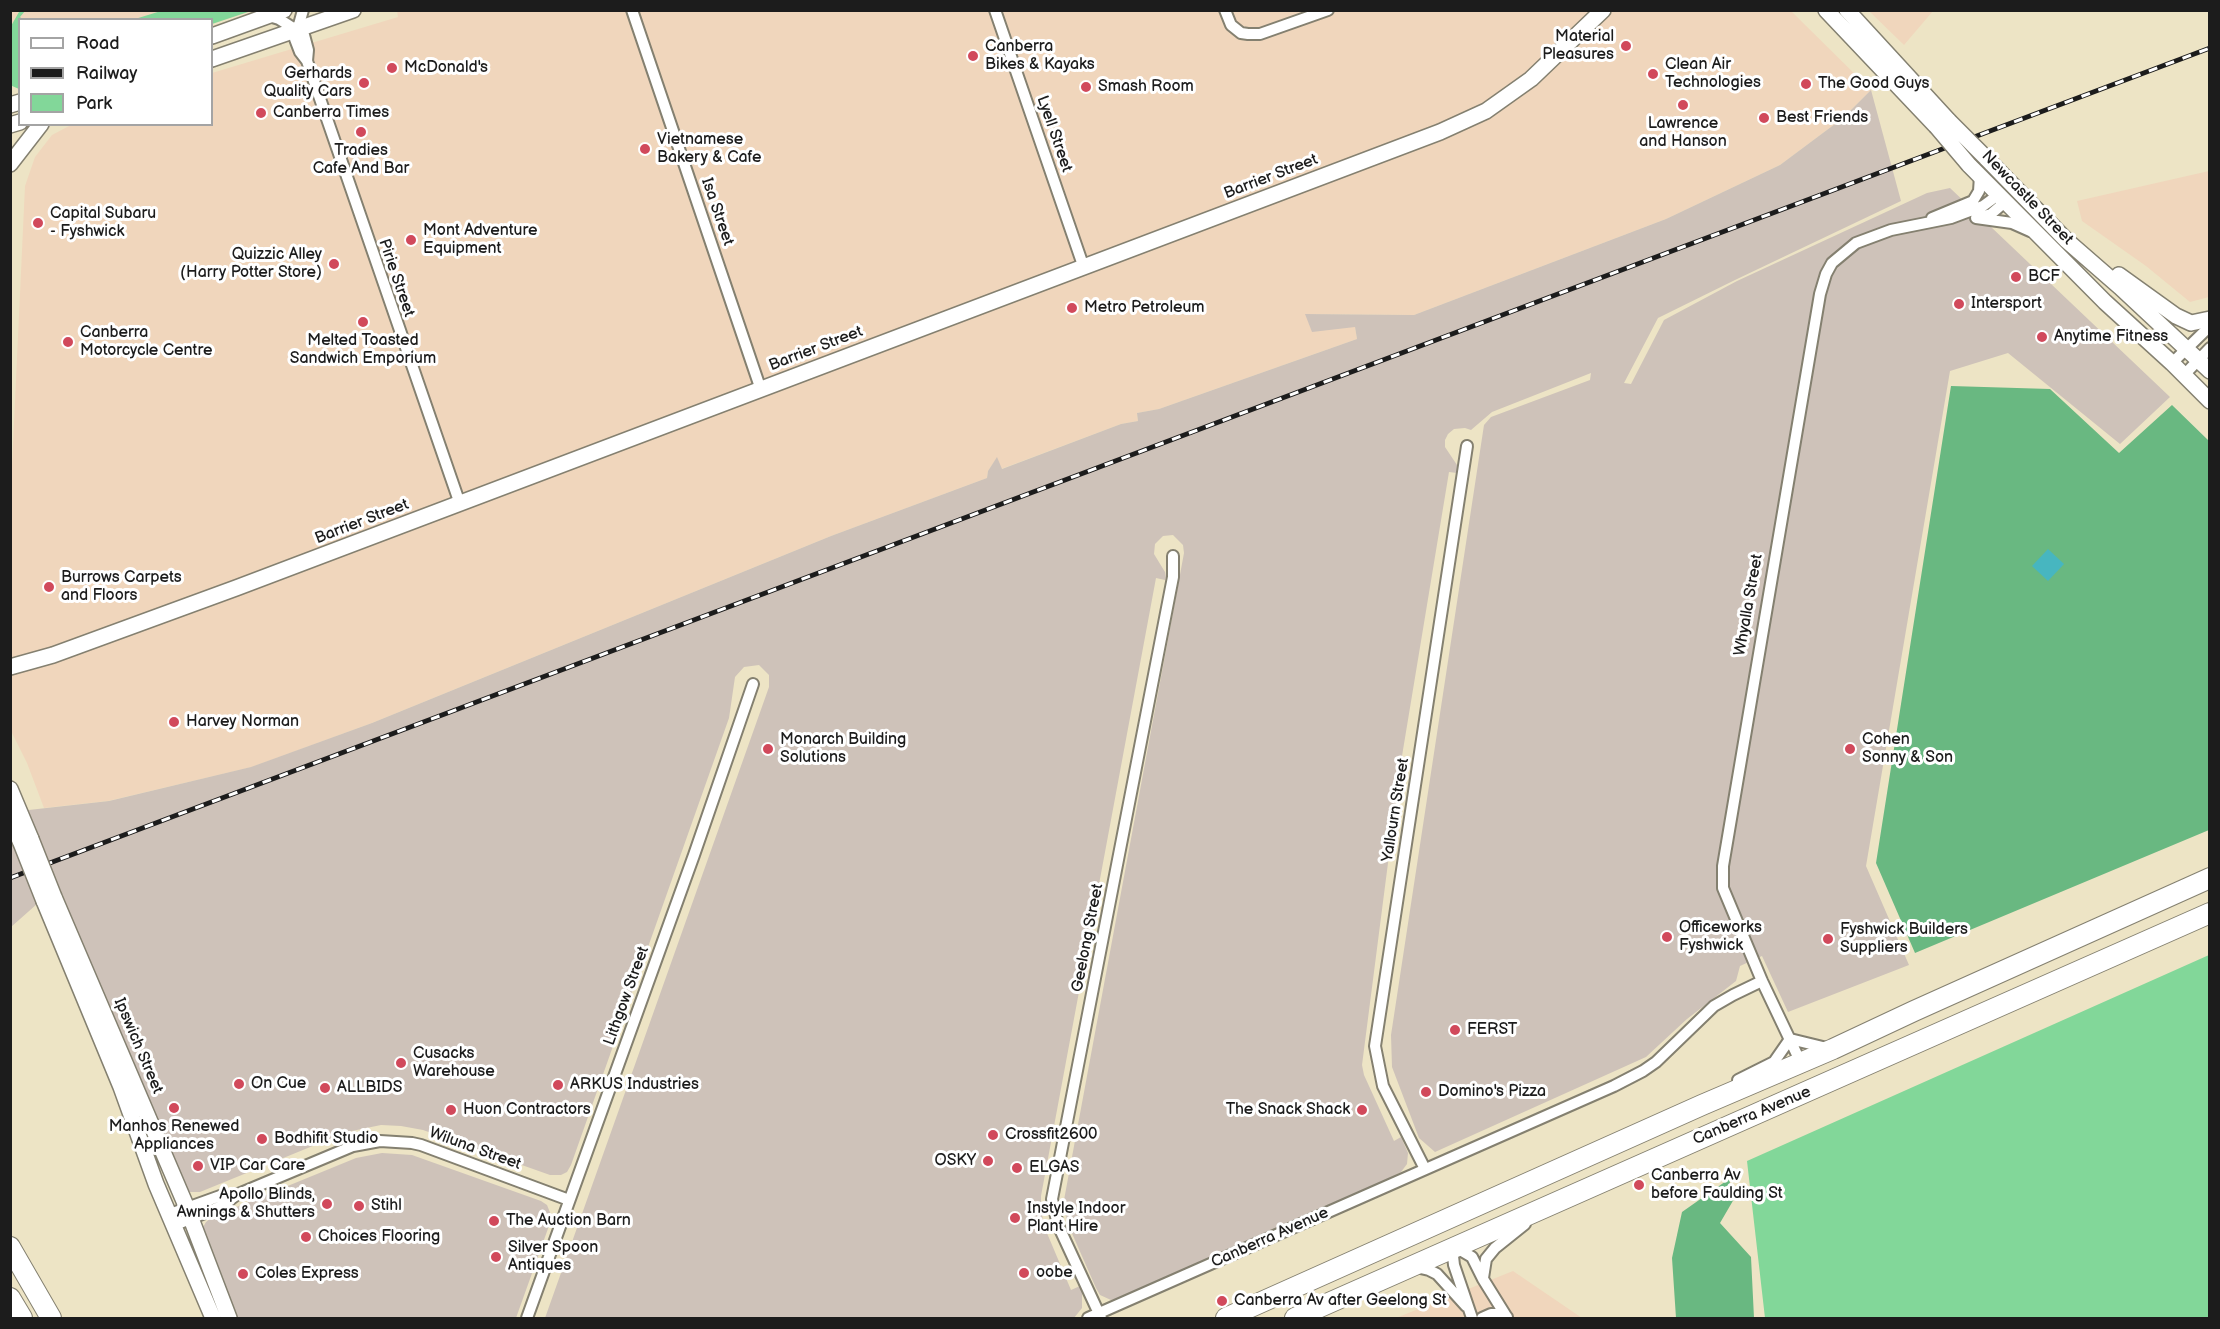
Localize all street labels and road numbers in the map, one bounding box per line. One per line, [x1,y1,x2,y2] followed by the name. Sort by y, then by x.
[1032,93,1076,175] street label: Lyell Street
[1977,147,2077,249] street label: Newcastle Street
[1221,150,1321,204] street label: Barrier Street
[696,176,738,248] street label: Isa Street
[374,237,418,319] street label: Pirie Street
[766,322,866,376] street label: Barrier Street
[312,495,412,549] street label: Barrier Street
[1731,553,1767,657] street label: Whyalla Street
[1378,757,1414,863] street label: Yallourn Street
[1068,882,1108,994] street label: Geelong Street
[600,944,654,1048] street label: Lithgow Street
[109,995,167,1097] street label: Ipswich Street
[1690,1082,1814,1150] street label: Canberra Avenue
[426,1123,524,1175] street label: Wiluna Street
[1208,1204,1332,1272] street label: Canberra Avenue

